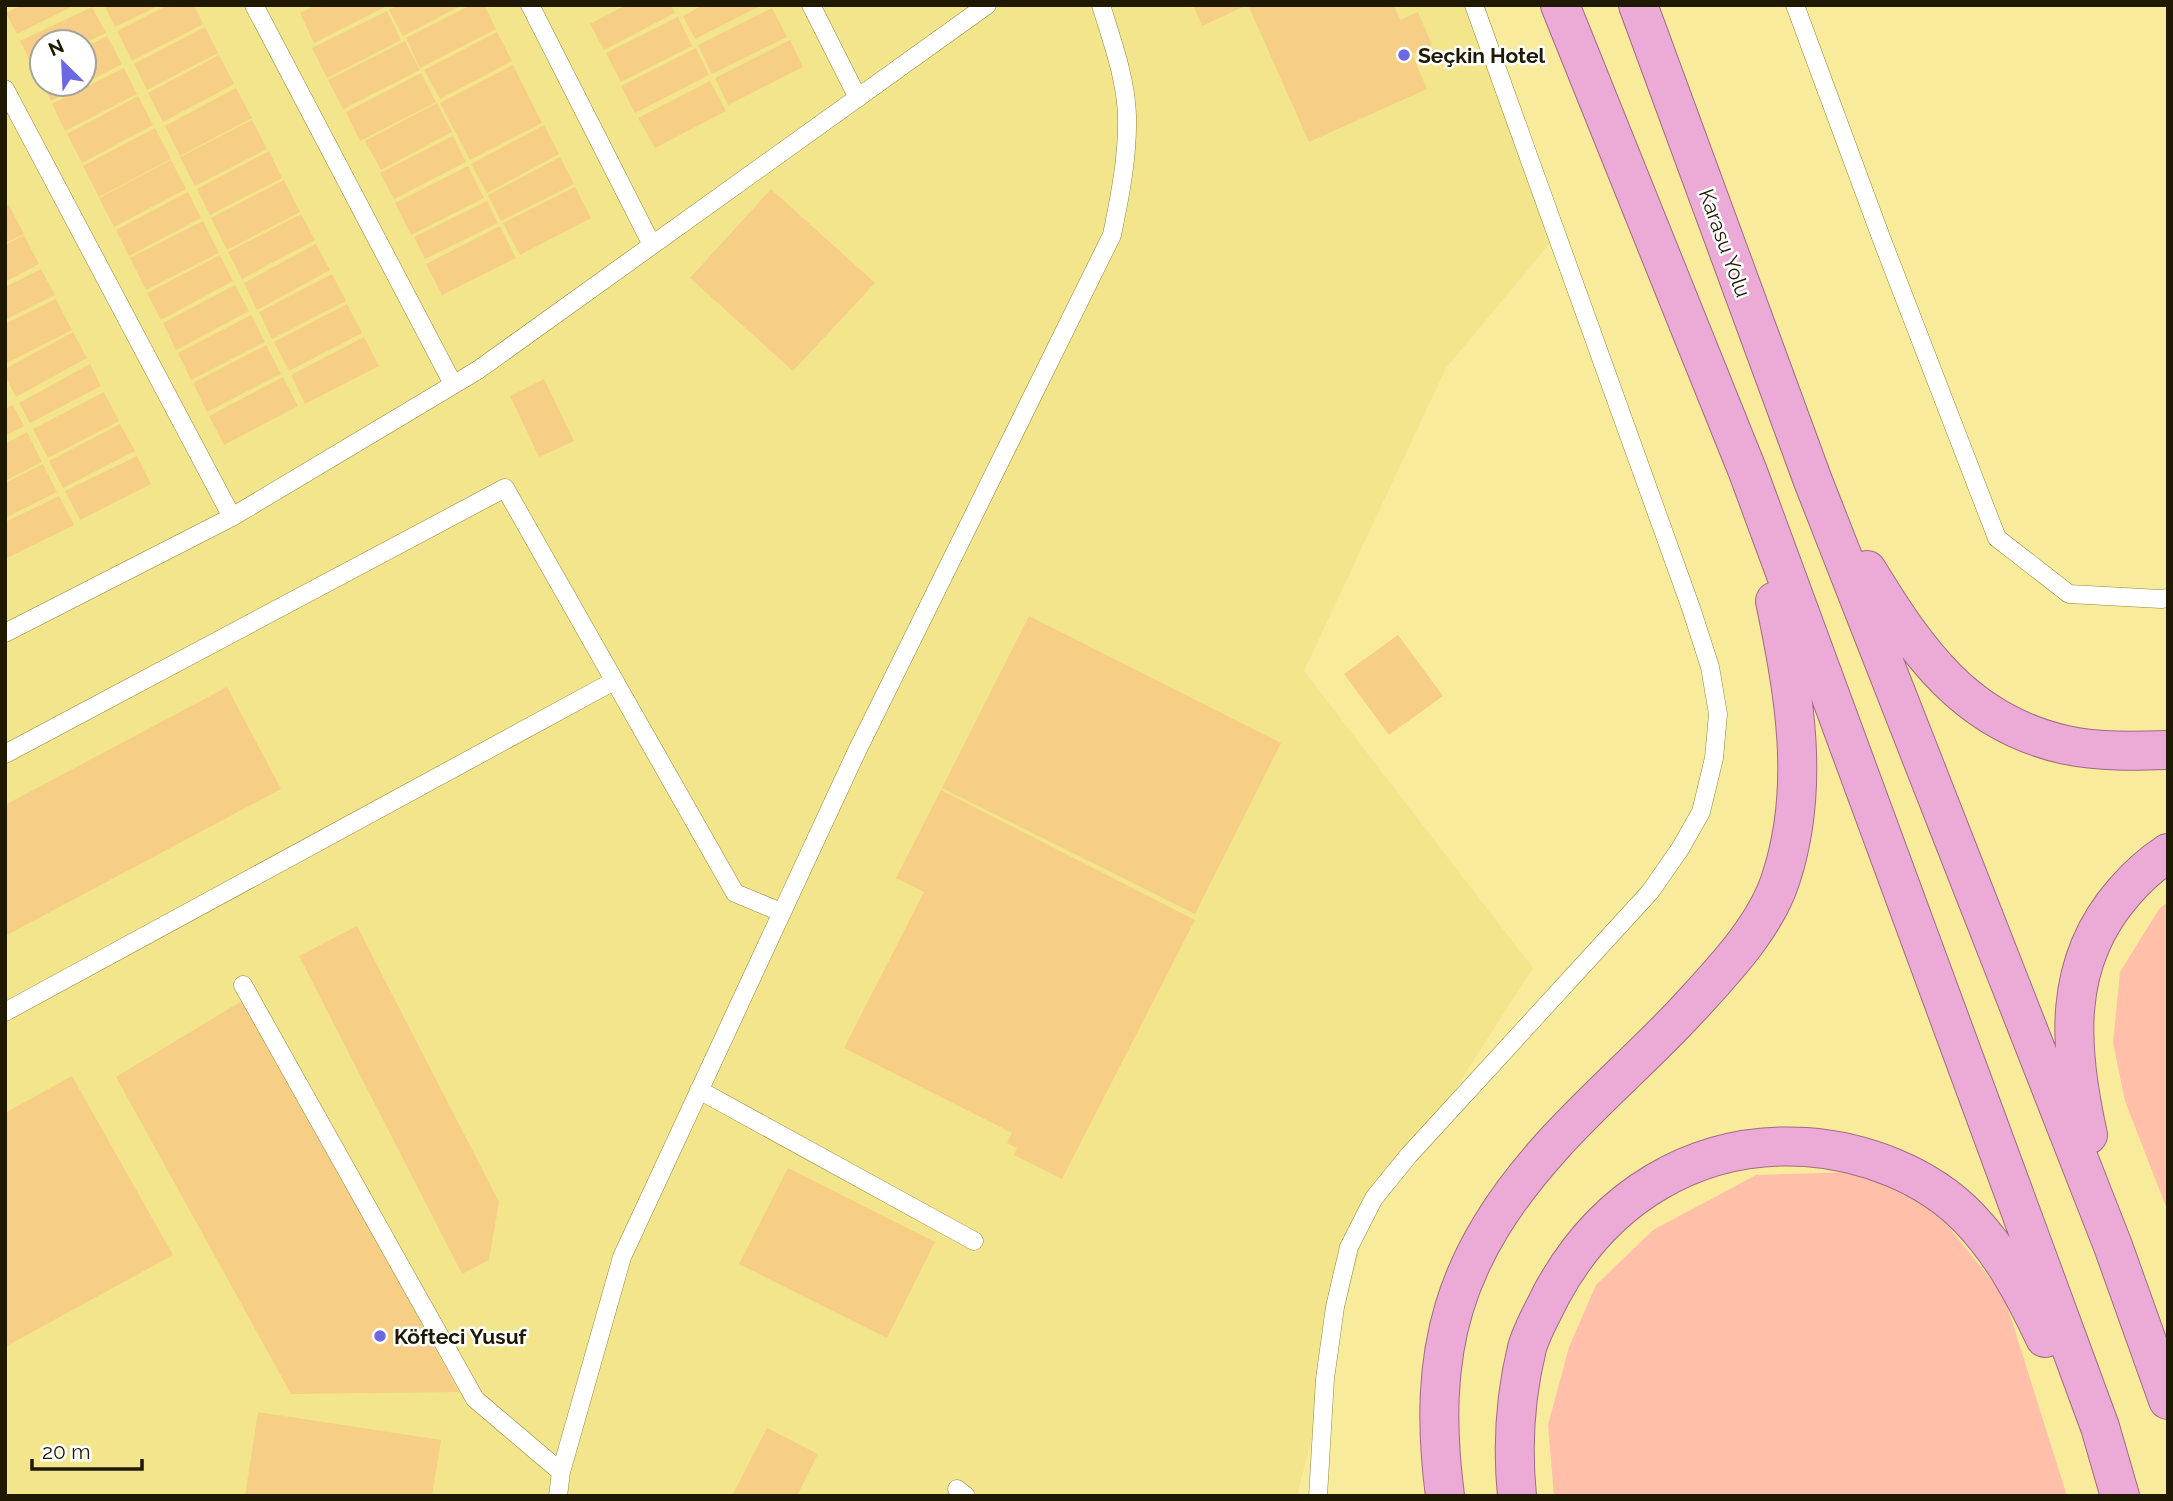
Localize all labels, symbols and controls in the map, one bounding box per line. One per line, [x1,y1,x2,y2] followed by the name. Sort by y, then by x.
[28,28,98,98] north arrow
[45,34,67,60] text: N
[1418,43,1546,68] place label: Seçkin Hotel
[1396,47,1412,63] marker: Seçkin Hotel
[1694,185,1756,301] street label: Karasu Yolu
[394,1324,528,1349] place label: Köfteci Yusuf
[372,1328,388,1344] marker: Köfteci Yusuf
[32,1428,142,1472] scale bar
[42,1439,90,1464] text: 20 m

